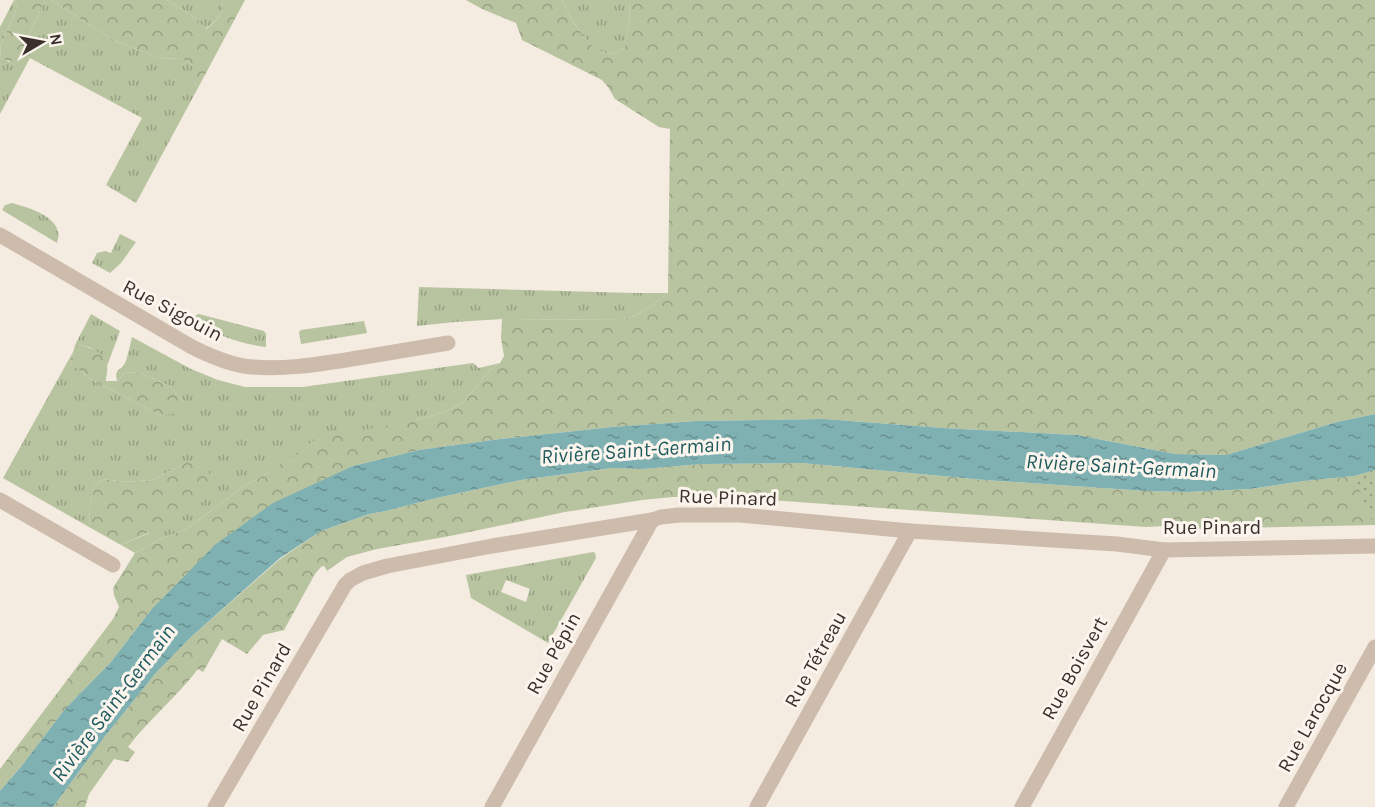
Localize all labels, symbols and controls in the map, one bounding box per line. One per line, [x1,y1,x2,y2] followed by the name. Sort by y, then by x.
[12,12,72,72] north arrow
[46,32,67,47] text: N
[119,275,227,346] street label: Rue Sigouin
[540,431,732,469] water label: Rivière Saint-Germain
[1025,449,1217,483] water label: Rivière Saint-Germain
[678,484,778,511] street label: Rue Pinard
[1163,516,1261,539] street label: Rue Pinard
[780,607,851,711] street label: Rue Tétreau
[521,608,585,698] street label: Rue Pépin
[1037,612,1112,724] street label: Rue Boisvert
[46,620,180,786] water label: Rivière Saint-Germain
[227,639,296,736] street label: Rue Pinard
[1273,658,1352,776] street label: Rue Larocque

